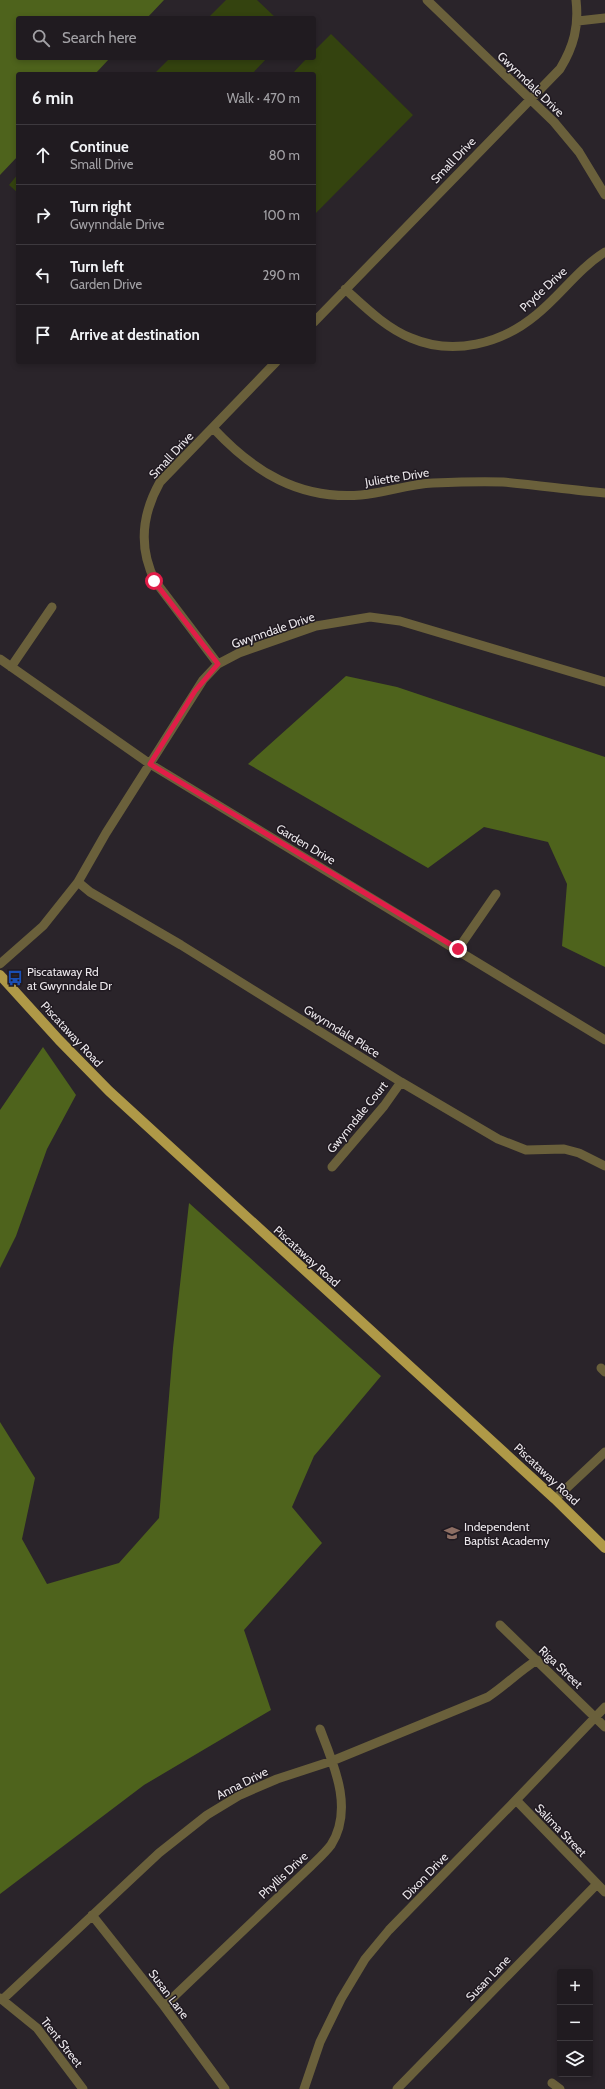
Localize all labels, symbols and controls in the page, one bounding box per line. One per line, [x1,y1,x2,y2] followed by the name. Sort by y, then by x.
[16,16,316,60] search box
[30,27,52,49] icon: search
[62,29,137,47] text: Search here
[494,48,568,120] street label: Gwynndale Drive
[32,88,74,108] text: 6 min
[227,90,300,106] text: Walk · 470 m
[427,134,479,186] street label: Small Drive
[70,138,129,156] text: Continue
[32,144,54,166] icon: ahead
[269,147,300,163] text: 80 m
[70,156,133,172] text: Small Drive
[70,198,131,216] text: Turn right
[32,204,54,226] icon: right
[263,207,300,223] text: 100 m
[70,216,164,232] text: Gwynndale Drive
[70,258,124,276] text: Turn left
[516,263,570,315] street label: Pryde Drive
[32,264,54,286] icon: left
[262,267,300,283] text: 290 m
[70,276,142,292] text: Garden Drive
[32,324,54,346] icon: arrive
[70,326,200,344] text: Arrive at destination
[146,428,196,482] street label: Small Drive
[363,465,430,490] street label: Juliette Drive
[145,572,163,590] route start
[229,609,317,651] street label: Gwynndale Drive
[274,820,338,868] street label: Garden Drive
[449,940,467,958] route end
[27,964,112,993] place label: Piscataway Rd at Gwynndale Dr
[6,969,24,987] bus stop icon: Piscataway Rd at Gwynndale Dr
[38,998,106,1070] street label: Piscataway Road
[301,1002,383,1060] street label: Gwynndale Place
[323,1078,391,1156] street label: Gwynndale Court
[271,1222,343,1290] street label: Piscataway Road
[511,1440,583,1508] street label: Piscataway Road
[464,1519,550,1548] place label: Independent Baptist Academy
[443,1524,461,1542] school or university icon: Independent Baptist Academy
[536,1643,586,1691] street label: Riga Street
[214,1764,270,1802] street label: Anna Drive
[532,1800,590,1860] street label: Salima Street
[255,1848,311,1902] street label: Phyllis Drive
[399,1849,451,1903] street label: Dixon Drive
[462,1952,514,2004] street label: Susan Lane
[146,1966,192,2022] street label: Susan Lane
[557,1969,593,2077] map controls
[557,1969,593,2005] button: +
[557,2005,593,2041] button: −
[38,2014,86,2070] street label: Trent Street
[557,2041,593,2077] button: layers

